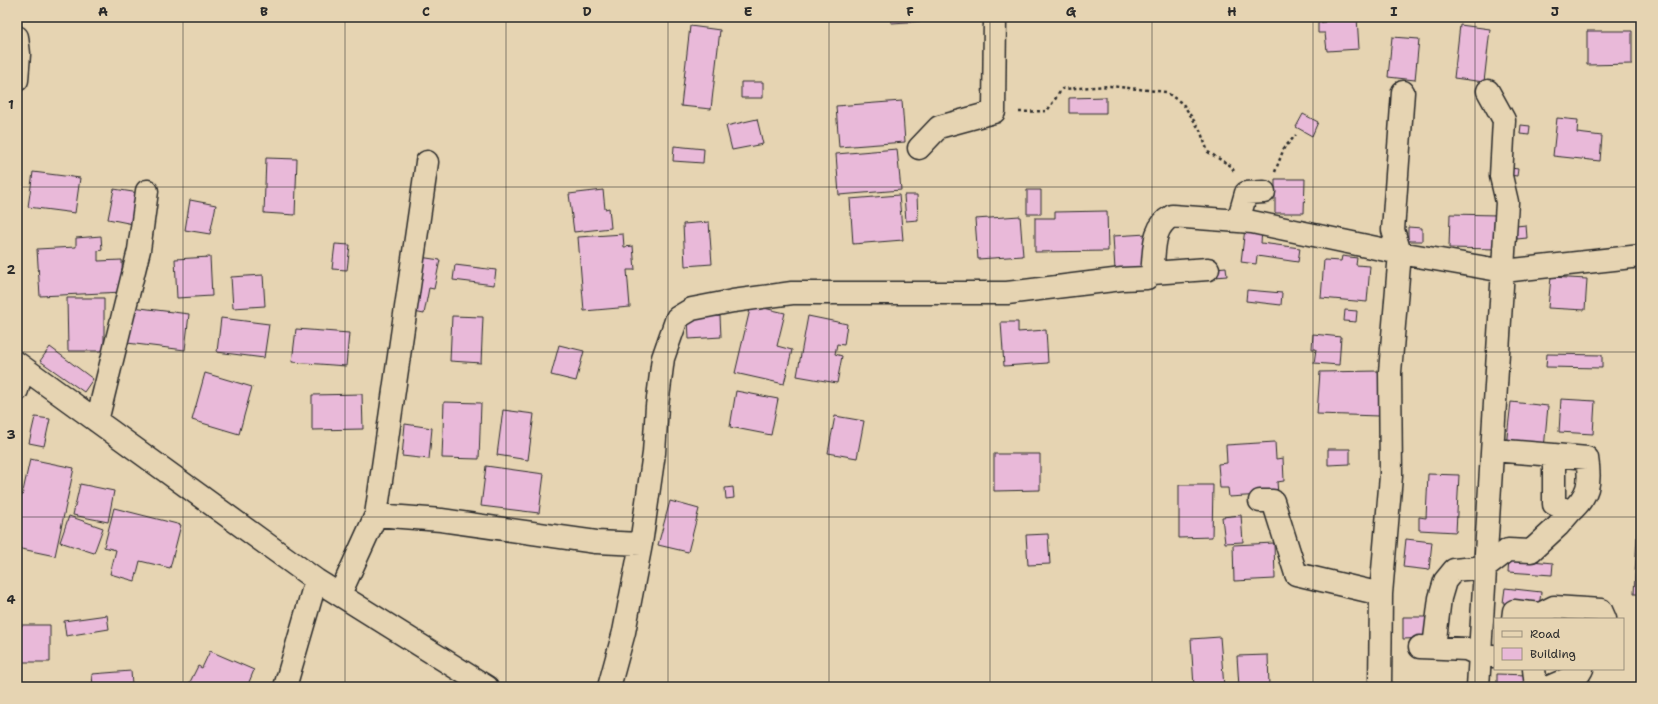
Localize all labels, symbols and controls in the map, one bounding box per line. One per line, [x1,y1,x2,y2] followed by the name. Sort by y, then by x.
[98,3,108,20] text: A
[260,3,268,20] text: B
[422,3,430,20] text: C
[582,3,592,20] text: D
[744,3,753,20] text: E
[906,3,914,20] text: F
[1066,3,1077,20] text: G
[1227,3,1237,20] text: H
[1390,3,1398,20] text: I
[1551,3,1559,20] text: J
[8,96,14,113] text: 1
[6,261,16,278] text: 2
[6,426,16,443] text: 3
[6,591,16,608] text: 4
[1494,618,1624,670] legend
[1530,626,1561,642] text: Road
[1530,646,1576,662] text: Building

